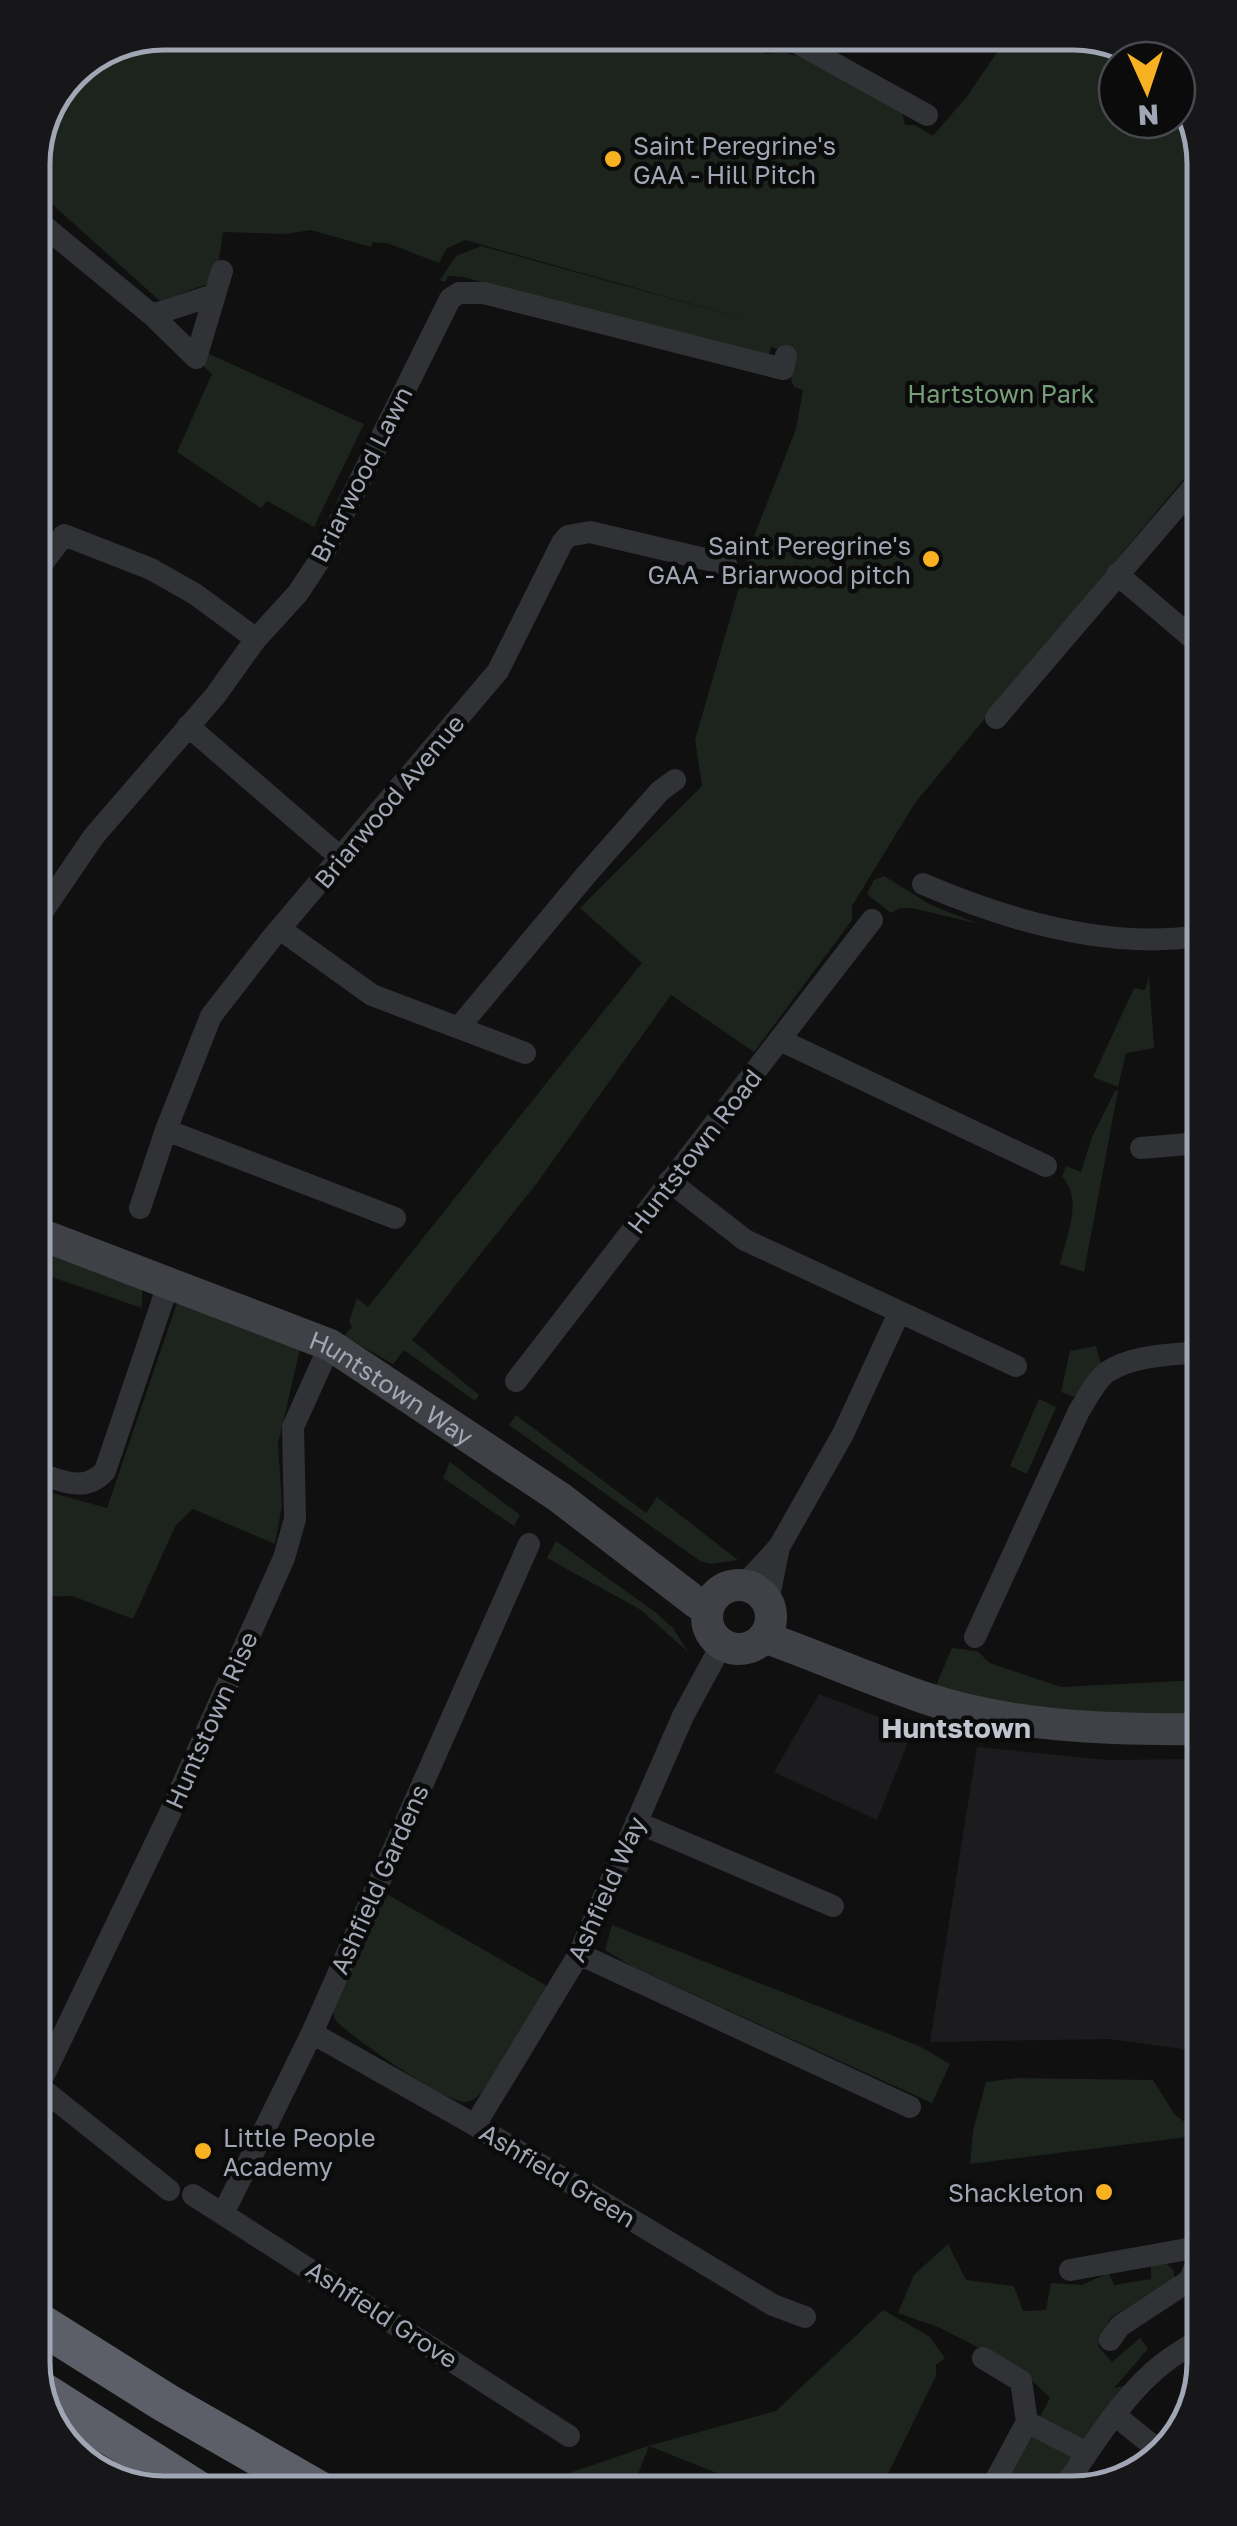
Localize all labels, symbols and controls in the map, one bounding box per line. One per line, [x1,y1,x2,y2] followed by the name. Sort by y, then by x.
[1097,40,1197,140] north arrow
[1137,98,1160,132] text: N
[633,130,836,190] place label: Saint Peregrine's GAA - Hill Pitch
[602,148,624,170] marker: Saint Peregrine's GAA - Hill Pitch
[907,378,1095,409] park label: Hartstown Park
[303,381,419,567] street label: Briarwood Lawn
[648,530,911,590] place label: Saint Peregrine's GAA - Briarwood pitch
[920,548,942,570] marker: Saint Peregrine's GAA - Briarwood pitch
[307,708,471,894] street label: Briarwood Avenue
[620,1063,768,1239] street label: Huntstown Road
[305,1323,480,1452] street label: Huntstown Way
[158,1627,264,1813] street label: Huntstown Rise
[881,1711,1031,1744] district label: Huntstown
[323,1779,435,1979] street label: Ashfield Gardens
[560,1812,652,1966] street label: Ashfield Way
[474,2116,642,2234] street label: Ashfield Green
[223,2122,375,2182] place label: Little People Academy
[192,2140,214,2162] marker: Little People Academy
[948,2177,1084,2208] place label: Shackleton
[1093,2181,1115,2203] marker: Shackleton
[300,2253,464,2375] street label: Ashfield Grove

